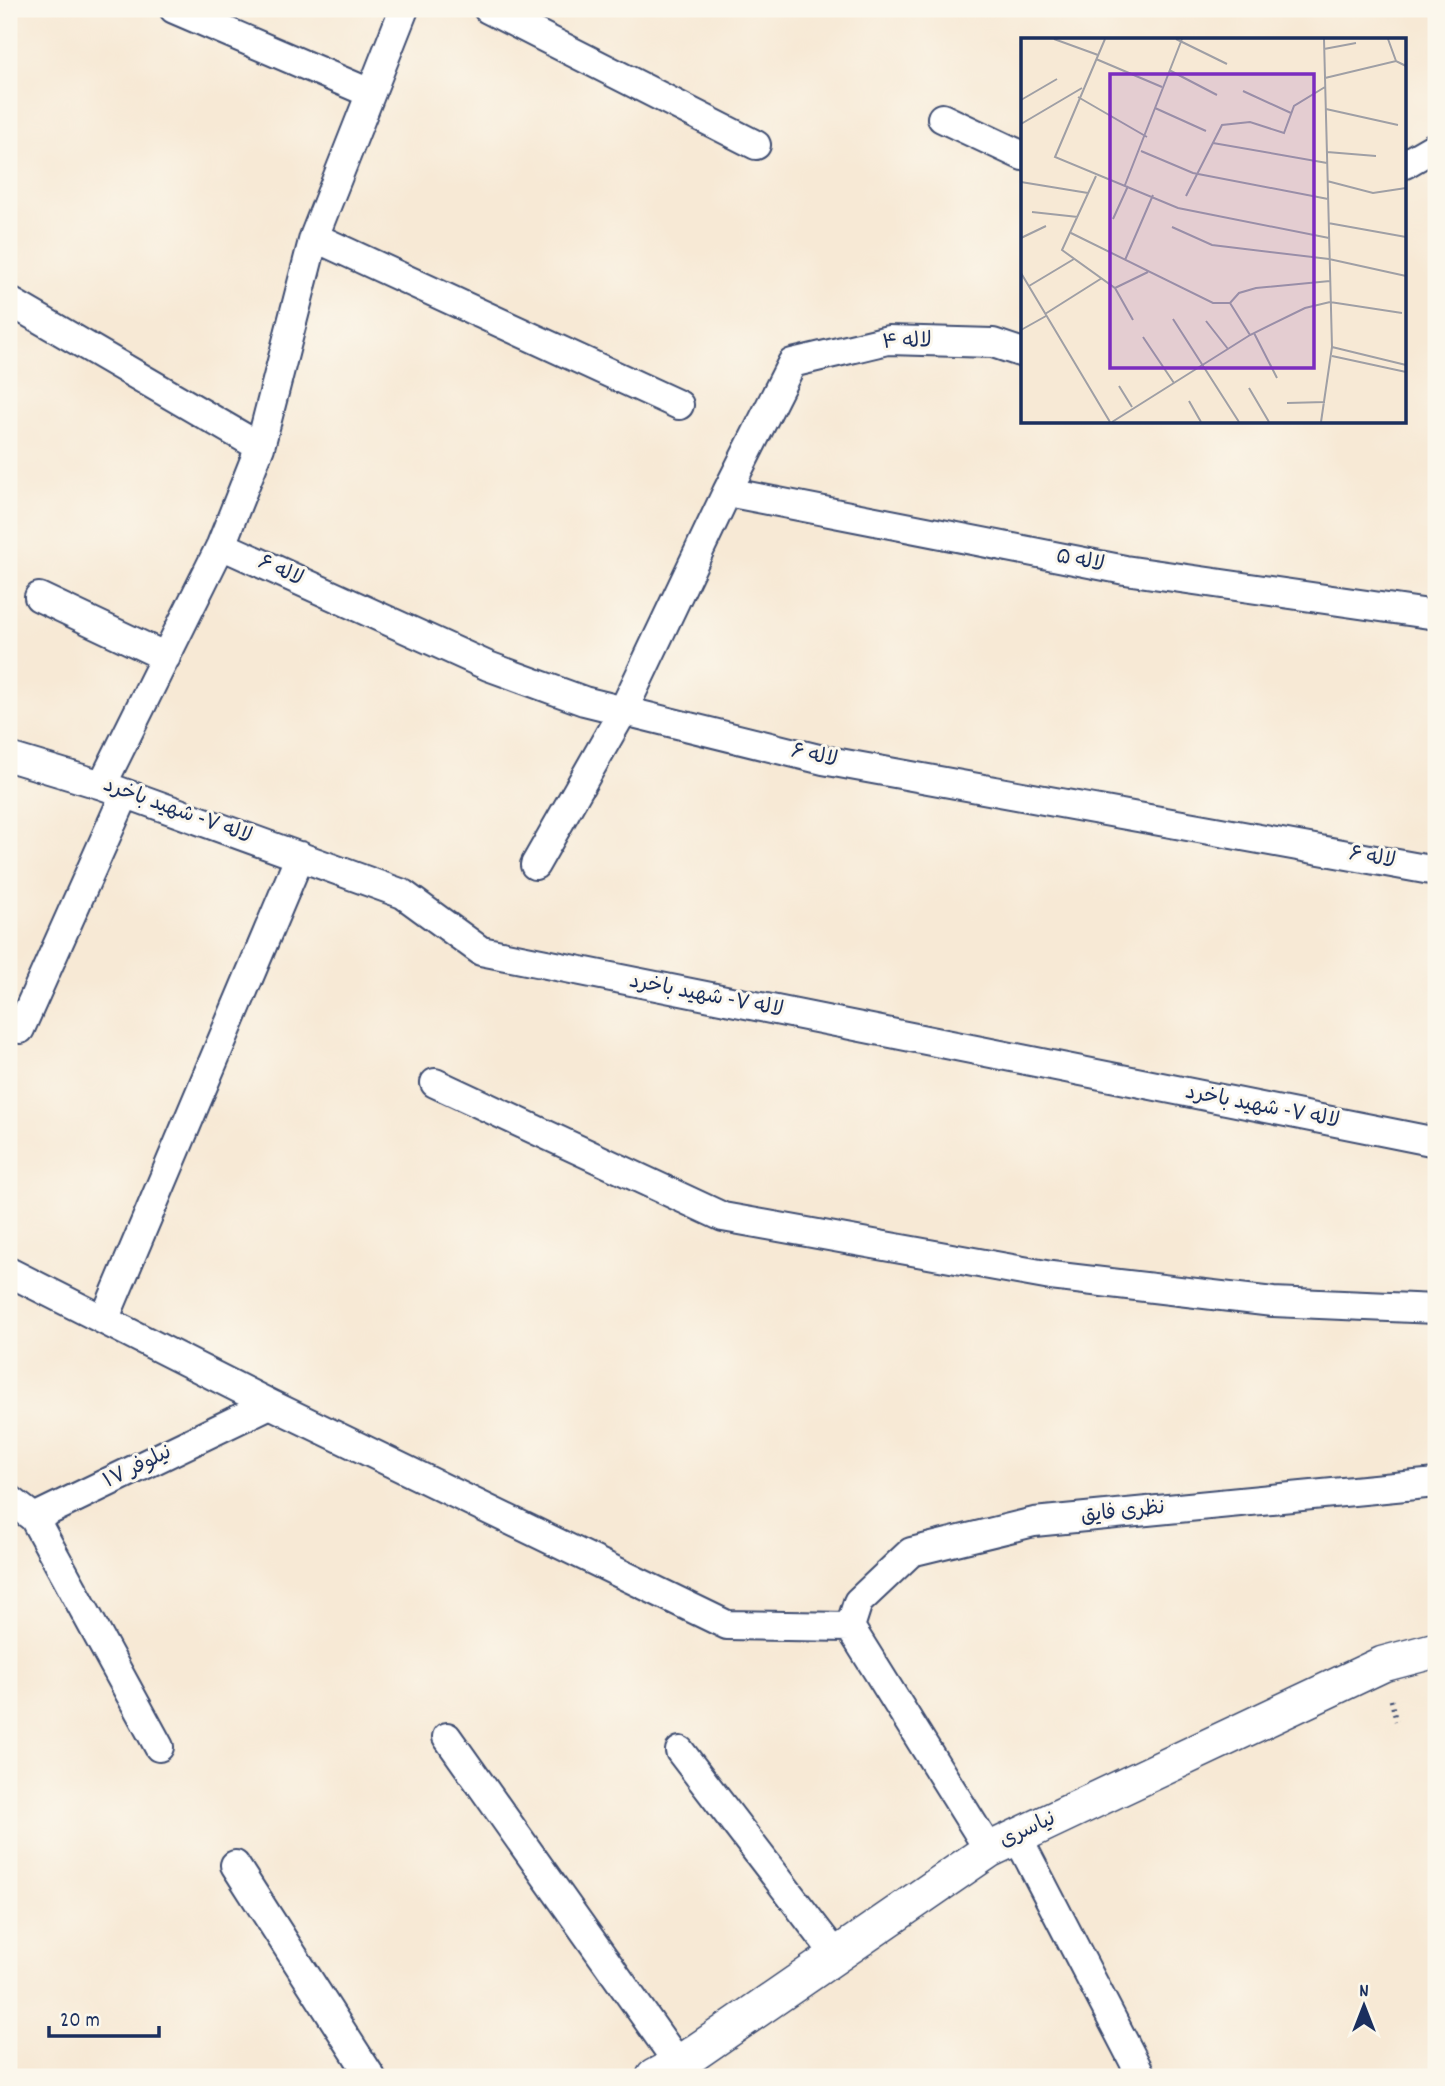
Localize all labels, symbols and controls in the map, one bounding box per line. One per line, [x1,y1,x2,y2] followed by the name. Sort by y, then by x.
[1021,38,1406,424] inset map
[881,327,933,359] street label: لاله ۴
[1053,543,1107,581] street label: لاله ۵
[252,549,308,595] street label: لاله ۶
[788,737,840,777] street label: لاله ۶
[98,771,256,853] street label: لاله ۷- شهید باخرد
[1346,840,1398,878] street label: لاله ۶
[626,967,786,1027] street label: لاله ۷- شهید باخرد
[1182,1078,1342,1138] street label: لاله ۷- شهید باخرد
[99,1439,177,1497] street label: نیلوفر ۱۷
[1080,1494,1166,1532] street label: نظری فایق
[995,1805,1061,1857] street label: نیاسری
[1330,1970,1400,2040] north arrow
[1359,1979,1369,2006] text: N
[49,1995,159,2039] scale bar
[60,2007,100,2037] text: 20 m

